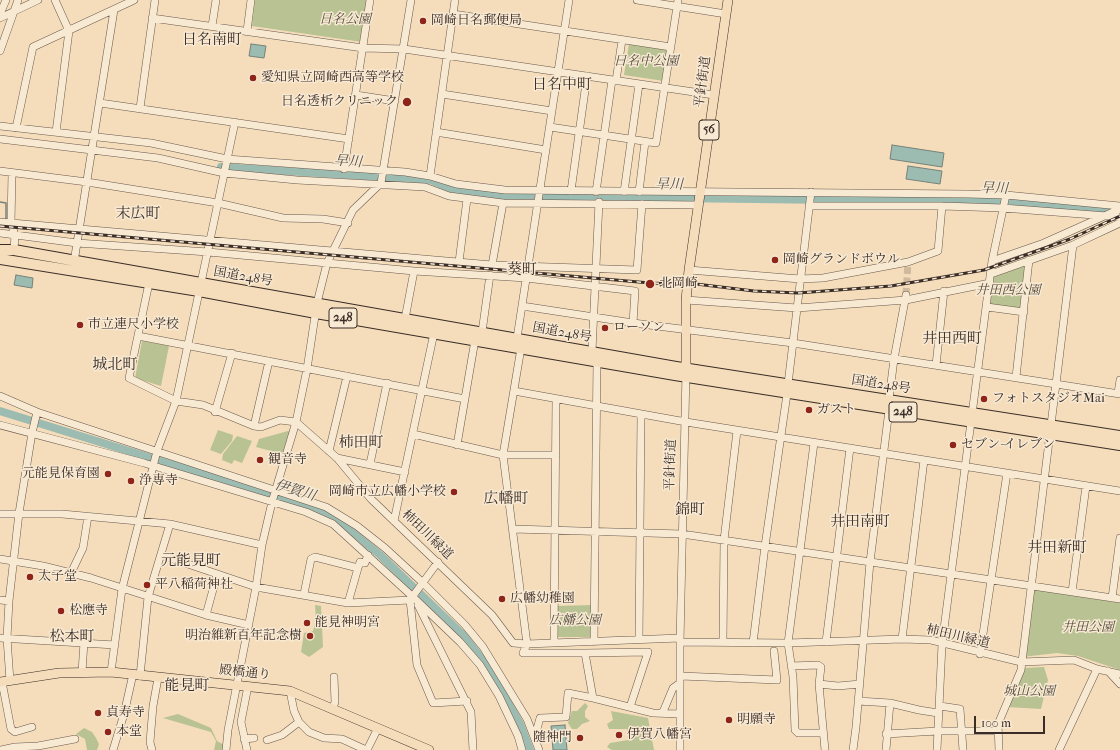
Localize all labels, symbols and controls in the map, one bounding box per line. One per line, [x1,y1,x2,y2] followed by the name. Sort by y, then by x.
[319,12,371,28] park label: 日名公園
[431,13,522,29] place label: 岡崎日名郵便局
[418,16,428,26] marker: 岡崎日名郵便局
[182,31,242,49] district label: 日名南町
[614,54,678,70] park label: 日名中公園
[692,55,714,109] street label: 平針街道
[261,70,404,86] place label: 愛知県立岡崎西高等学校
[248,73,258,83] marker: 愛知県立岡崎西高等学校
[532,76,592,94] district label: 日名中町
[281,94,398,110] place label: 日名透析クリニック
[401,96,413,108] marker: 日名透析クリニック
[699,120,719,140] road number: 56
[333,153,363,171] water label: 早川
[655,176,683,194] water label: 早川
[980,180,1008,198] water label: 早川
[116,205,160,223] district label: 末広町
[783,252,900,268] place label: 岡崎グランドボウル
[770,255,780,265] marker: 岡崎グランドボウル
[507,261,537,279] district label: 葵町
[212,264,274,290] street label: 国道248号
[659,276,698,292] place label: 北岡崎
[644,278,656,290] marker: 北岡崎
[976,283,1040,299] park label: 井田西公園
[329,308,357,328] road number: 248
[88,317,179,333] place label: 市立連尺小学校
[75,320,85,330] marker: 市立連尺小学校
[531,320,593,346] street label: 国道248号
[613,320,665,336] place label: ローソン
[600,323,610,333] marker: ローソン
[922,330,982,348] district label: 井田西町
[93,356,137,374] district label: 城北町
[850,373,912,397] street label: 国道248号
[992,391,1105,407] place label: フォトスタジオMai
[979,394,989,404] marker: フォトスタジオMai
[817,402,856,418] place label: ガスト
[889,402,917,422] road number: 248
[804,405,814,415] marker: ガスト
[339,434,383,452] district label: 柿田町
[961,437,1055,453] place label: セブン-イレブン
[662,439,680,491] street label: 平針街道
[948,440,958,450] marker: セブン-イレブン
[268,452,307,468] place label: 観音寺
[255,455,265,465] marker: 観音寺
[22,466,100,482] place label: 元能見保育園
[103,469,113,479] marker: 元能見保育園
[139,473,178,489] place label: 浄専寺
[126,476,136,486] marker: 浄専寺
[272,477,318,505] water label: 伊賀川
[329,484,446,500] place label: 岡崎市立広幡小学校
[449,487,459,497] marker: 岡崎市立広幡小学校
[484,490,528,508] district label: 広幡町
[675,501,705,519] district label: 錦町
[398,507,456,563] street label: 柿田川緑道
[830,513,890,531] district label: 井田南町
[1027,539,1087,557] district label: 井田新町
[161,552,221,570] district label: 元能見町
[38,569,77,585] place label: 太子堂
[25,572,35,582] marker: 太子堂
[155,577,233,593] place label: 平八稲荷神社
[142,580,152,590] marker: 平八稲荷神社
[510,591,575,607] place label: 広幡幼稚園
[497,594,507,604] marker: 広幡幼稚園
[69,603,108,619] place label: 松應寺
[56,606,66,616] marker: 松應寺
[549,613,601,629] park label: 広幡公園
[315,615,380,631] place label: 能見神明宮
[302,618,312,628] marker: 能見神明宮
[1062,620,1114,636] park label: 井田公園
[925,622,991,652] street label: 柿田川緑道
[50,628,94,646] district label: 松本町
[185,628,302,644] place label: 明治維新百年記念樹
[305,631,315,641] marker: 明治維新百年記念樹
[218,663,272,683] street label: 殿橋通り
[165,677,209,695] district label: 能見町
[1003,684,1055,700] park label: 城山公園
[106,705,145,721] place label: 貞寿寺
[93,708,103,718] marker: 貞寿寺
[976,708,1047,734] scale bar
[737,712,776,728] place label: 明願寺
[724,715,734,725] marker: 明願寺
[981,716,1011,730] text: 100 m
[116,724,142,740] place label: 本堂
[103,727,113,737] marker: 本堂
[627,727,692,743] place label: 伊賀八幡宮
[533,730,572,746] place label: 随神門
[614,730,624,740] marker: 伊賀八幡宮
[575,733,585,743] marker: 随神門

